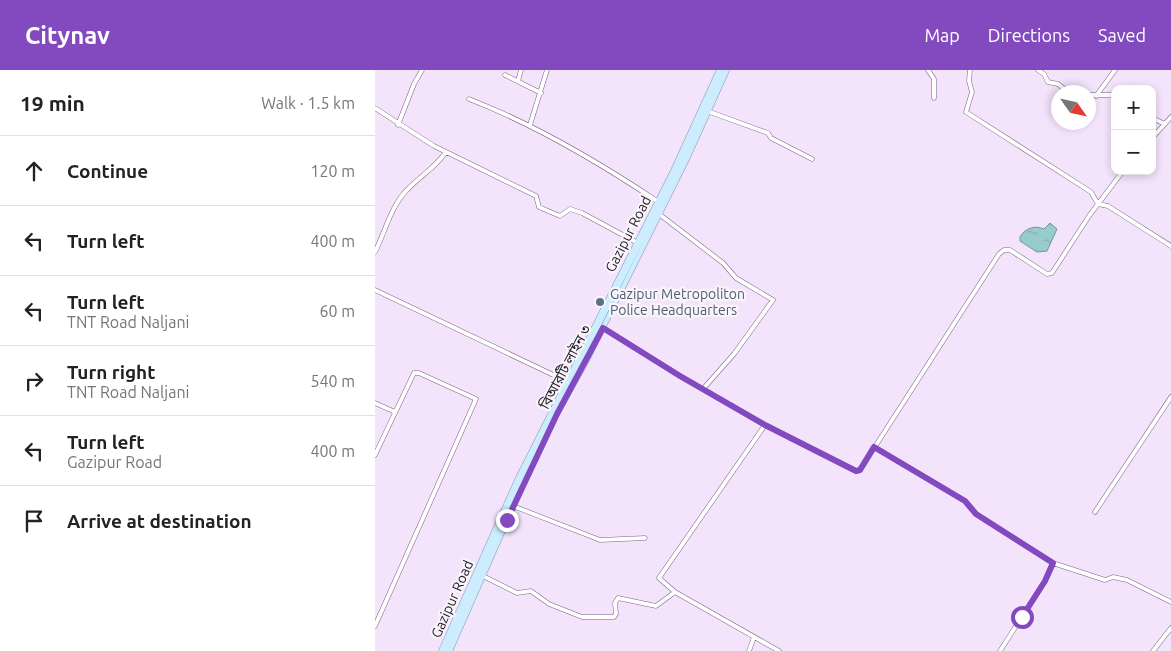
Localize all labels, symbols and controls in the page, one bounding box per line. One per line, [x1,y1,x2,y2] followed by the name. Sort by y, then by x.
[25,22,110,49] text: Citynav
[924,25,960,45] text: Map
[988,25,1070,45] text: Directions
[1098,25,1146,45] text: Saved
[1051,85,1096,130] north arrow
[1111,85,1156,175] map controls
[1111,85,1156,130] button: +
[20,91,85,115] text: 19 min
[261,94,355,112] text: Walk · 1.5 km
[1111,130,1156,175] button: −
[20,157,48,185] icon: ahead
[67,160,148,182] text: Continue
[310,162,355,180] text: 120 m
[602,193,654,275] street label: Gazipur Road
[20,227,48,255] icon: left
[67,230,145,252] text: Turn left
[310,232,355,250] text: 400 m
[610,286,745,318] place label: Gazipur Metropoliton Police Headquarters
[67,291,145,313] text: Turn left
[594,296,606,308] marker: Gazipur Metropoliton Police Headquarters
[20,297,48,325] icon: left
[319,302,355,320] text: 60 m
[67,313,189,331] text: TNT Road Naljani
[536,322,594,413] street label: বিআরটি লাইন ৩
[67,361,155,383] text: Turn right
[20,367,48,395] icon: right
[310,372,355,390] text: 540 m
[67,383,189,401] text: TNT Road Naljani
[67,431,145,453] text: Turn left
[20,437,48,465] icon: left
[310,442,355,460] text: 400 m
[67,453,162,471] text: Gazipur Road
[20,507,48,535] icon: arrive
[496,509,519,532] route end
[67,510,252,532] text: Arrive at destination
[428,558,476,640] street label: Gazipur Road
[1011,606,1034,629] route start

